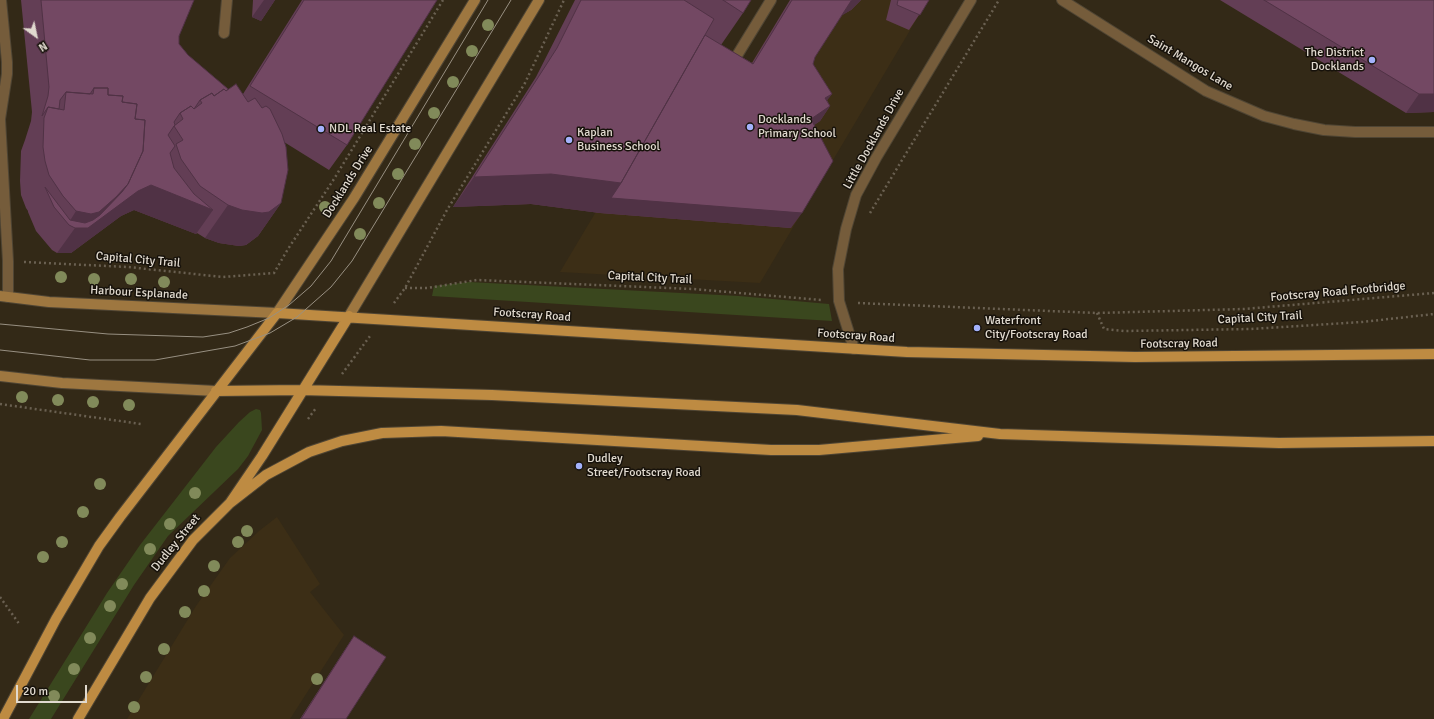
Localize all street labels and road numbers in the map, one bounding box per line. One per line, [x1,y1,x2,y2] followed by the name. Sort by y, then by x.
[1145,32,1235,94] street label: Saint Mangos Lane
[840,86,908,192] street label: Little Docklands Drive
[320,143,376,221] street label: Docklands Drive
[95,249,181,271] street label: Capital City Trail
[607,269,693,287] street label: Capital City Trail
[1270,279,1406,305] street label: Footscray Road Footbridge
[90,283,188,303] street label: Harbour Esplanade
[493,305,571,325] street label: Footscray Road
[1217,309,1303,327] street label: Capital City Trail
[817,326,895,346] street label: Footscray Road
[1140,336,1218,352] street label: Footscray Road
[149,511,203,575] street label: Dudley Street

